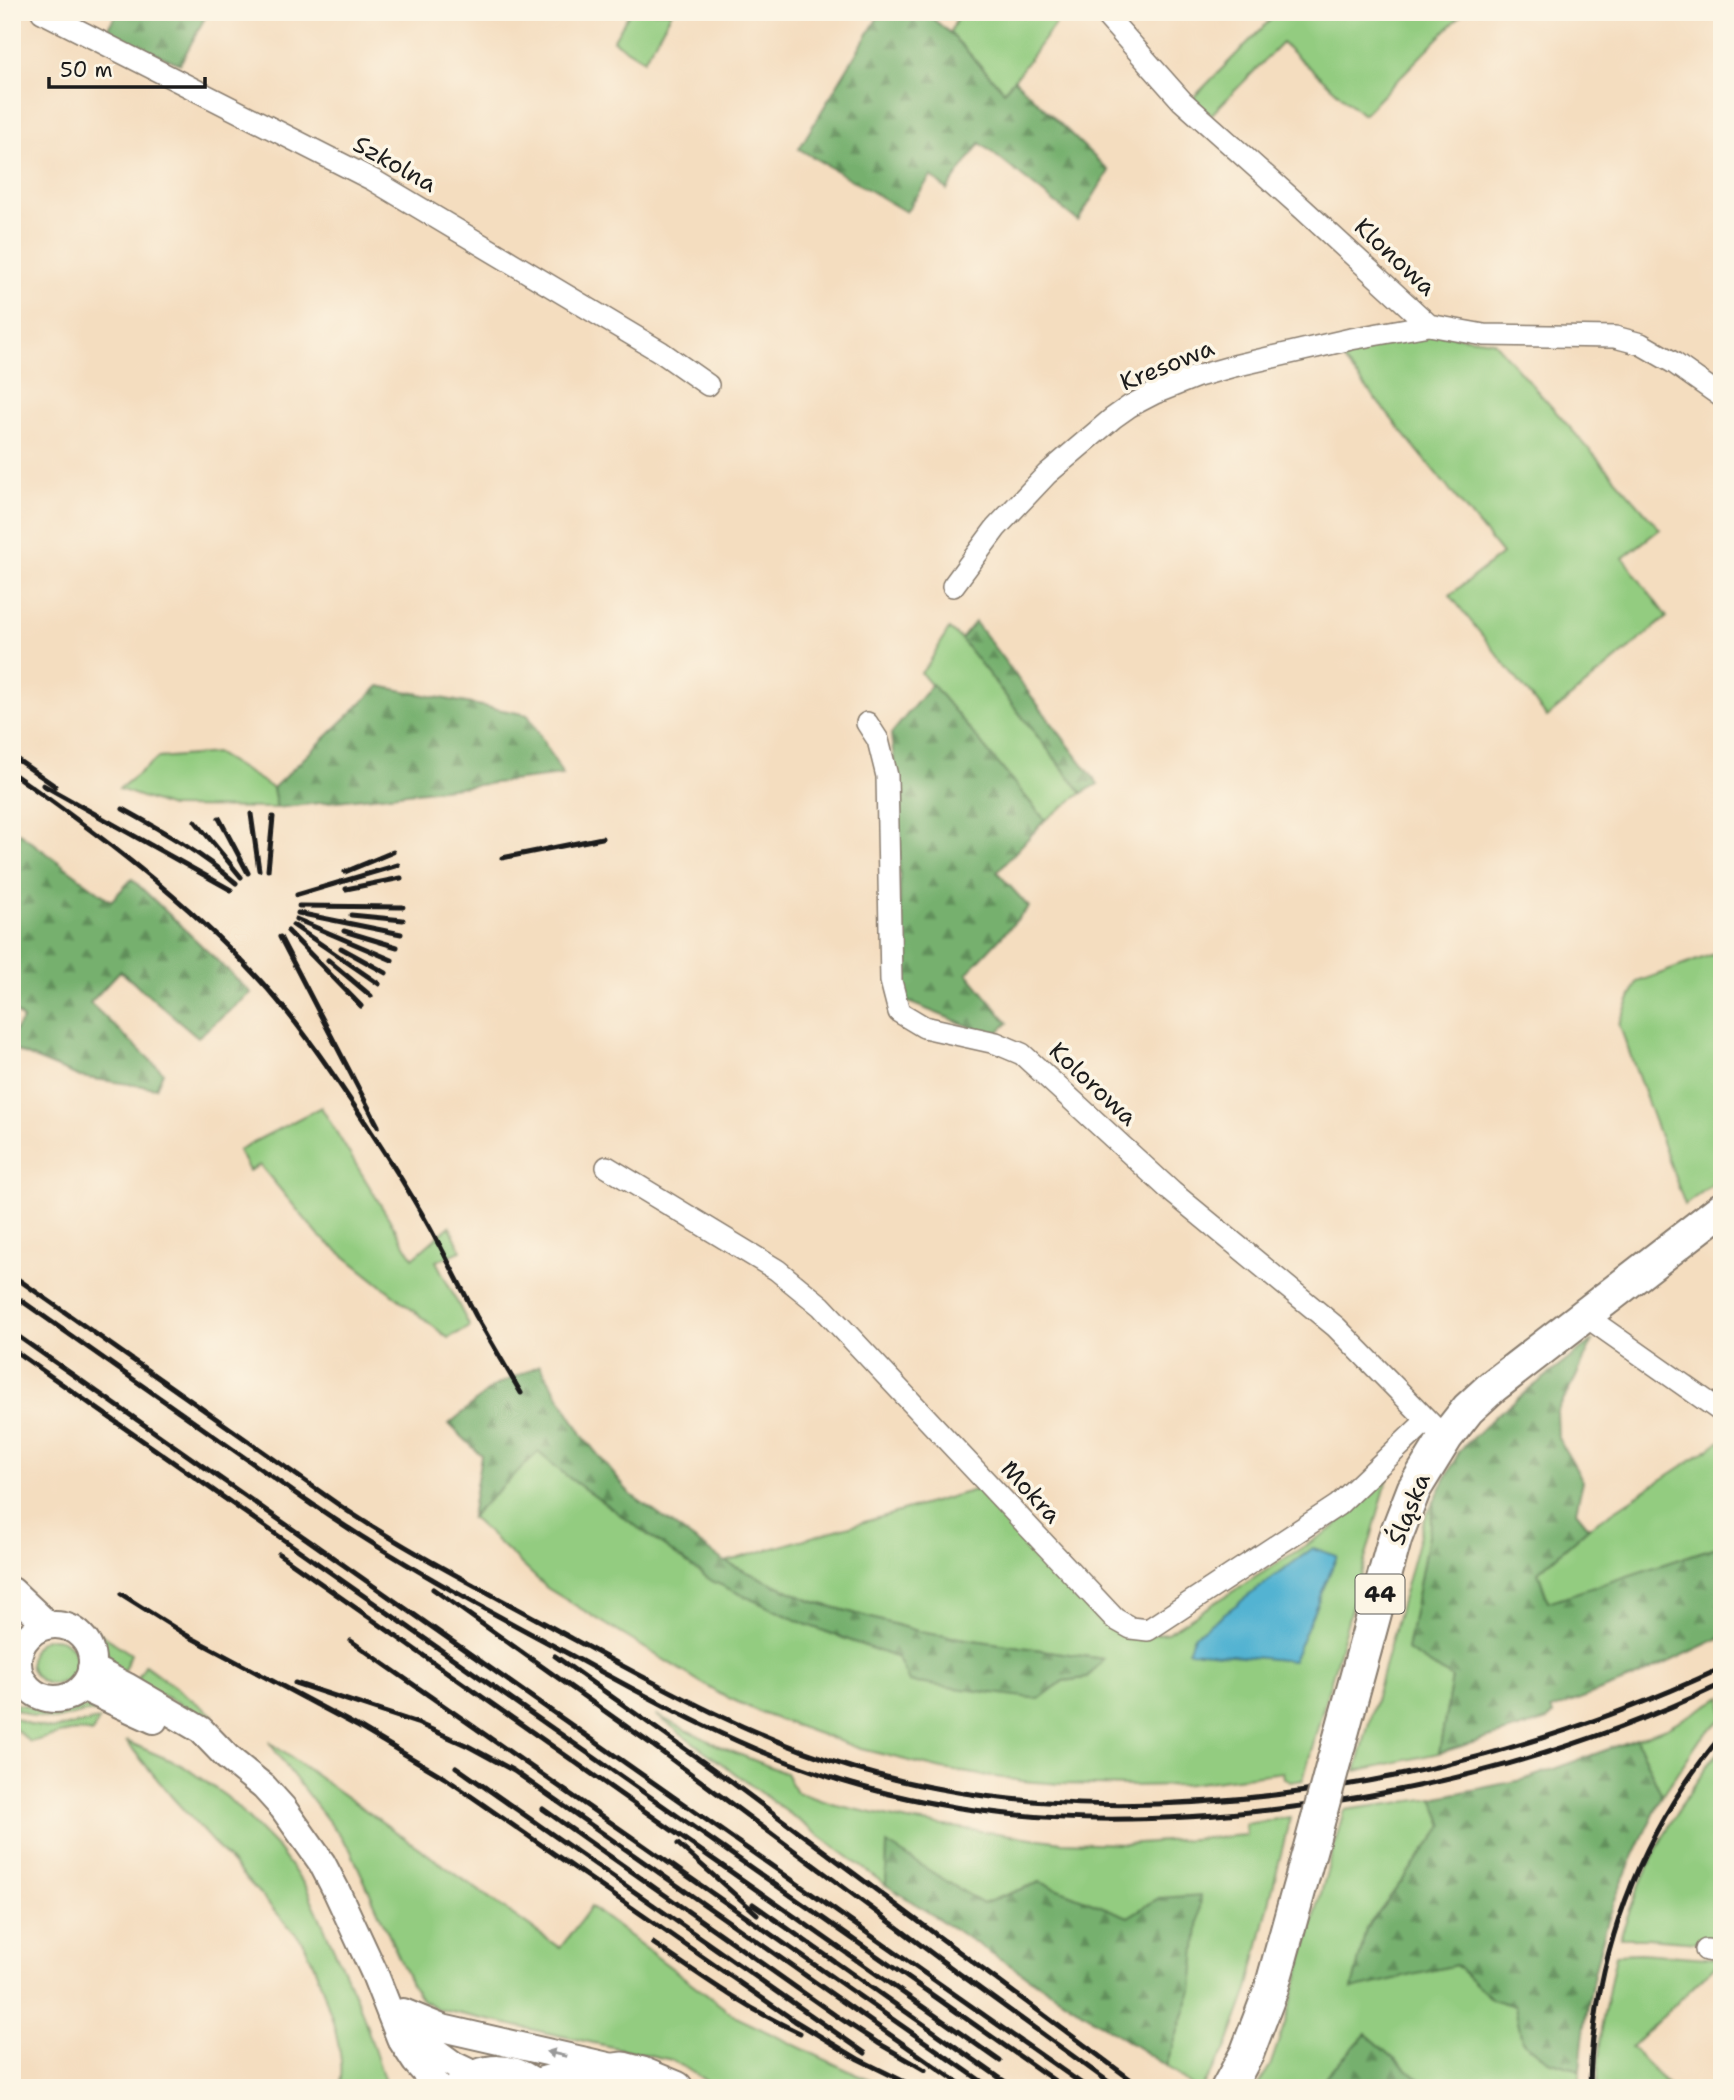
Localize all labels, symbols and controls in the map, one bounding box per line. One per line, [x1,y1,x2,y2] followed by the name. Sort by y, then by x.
[49,46,205,90] scale bar
[60,56,113,84] text: 50 m
[348,128,442,200] street label: Szkolna
[1347,211,1443,303] street label: Klonowa
[1115,332,1219,398] street label: Kresowa
[1042,1035,1144,1133] street label: Kolorowa
[994,1454,1068,1530] street label: Mokra
[1380,1468,1438,1550] street label: Śląska
[1356,1574,1404,1614] road number: 44
[545,2048,567,2059] one-way arrow

